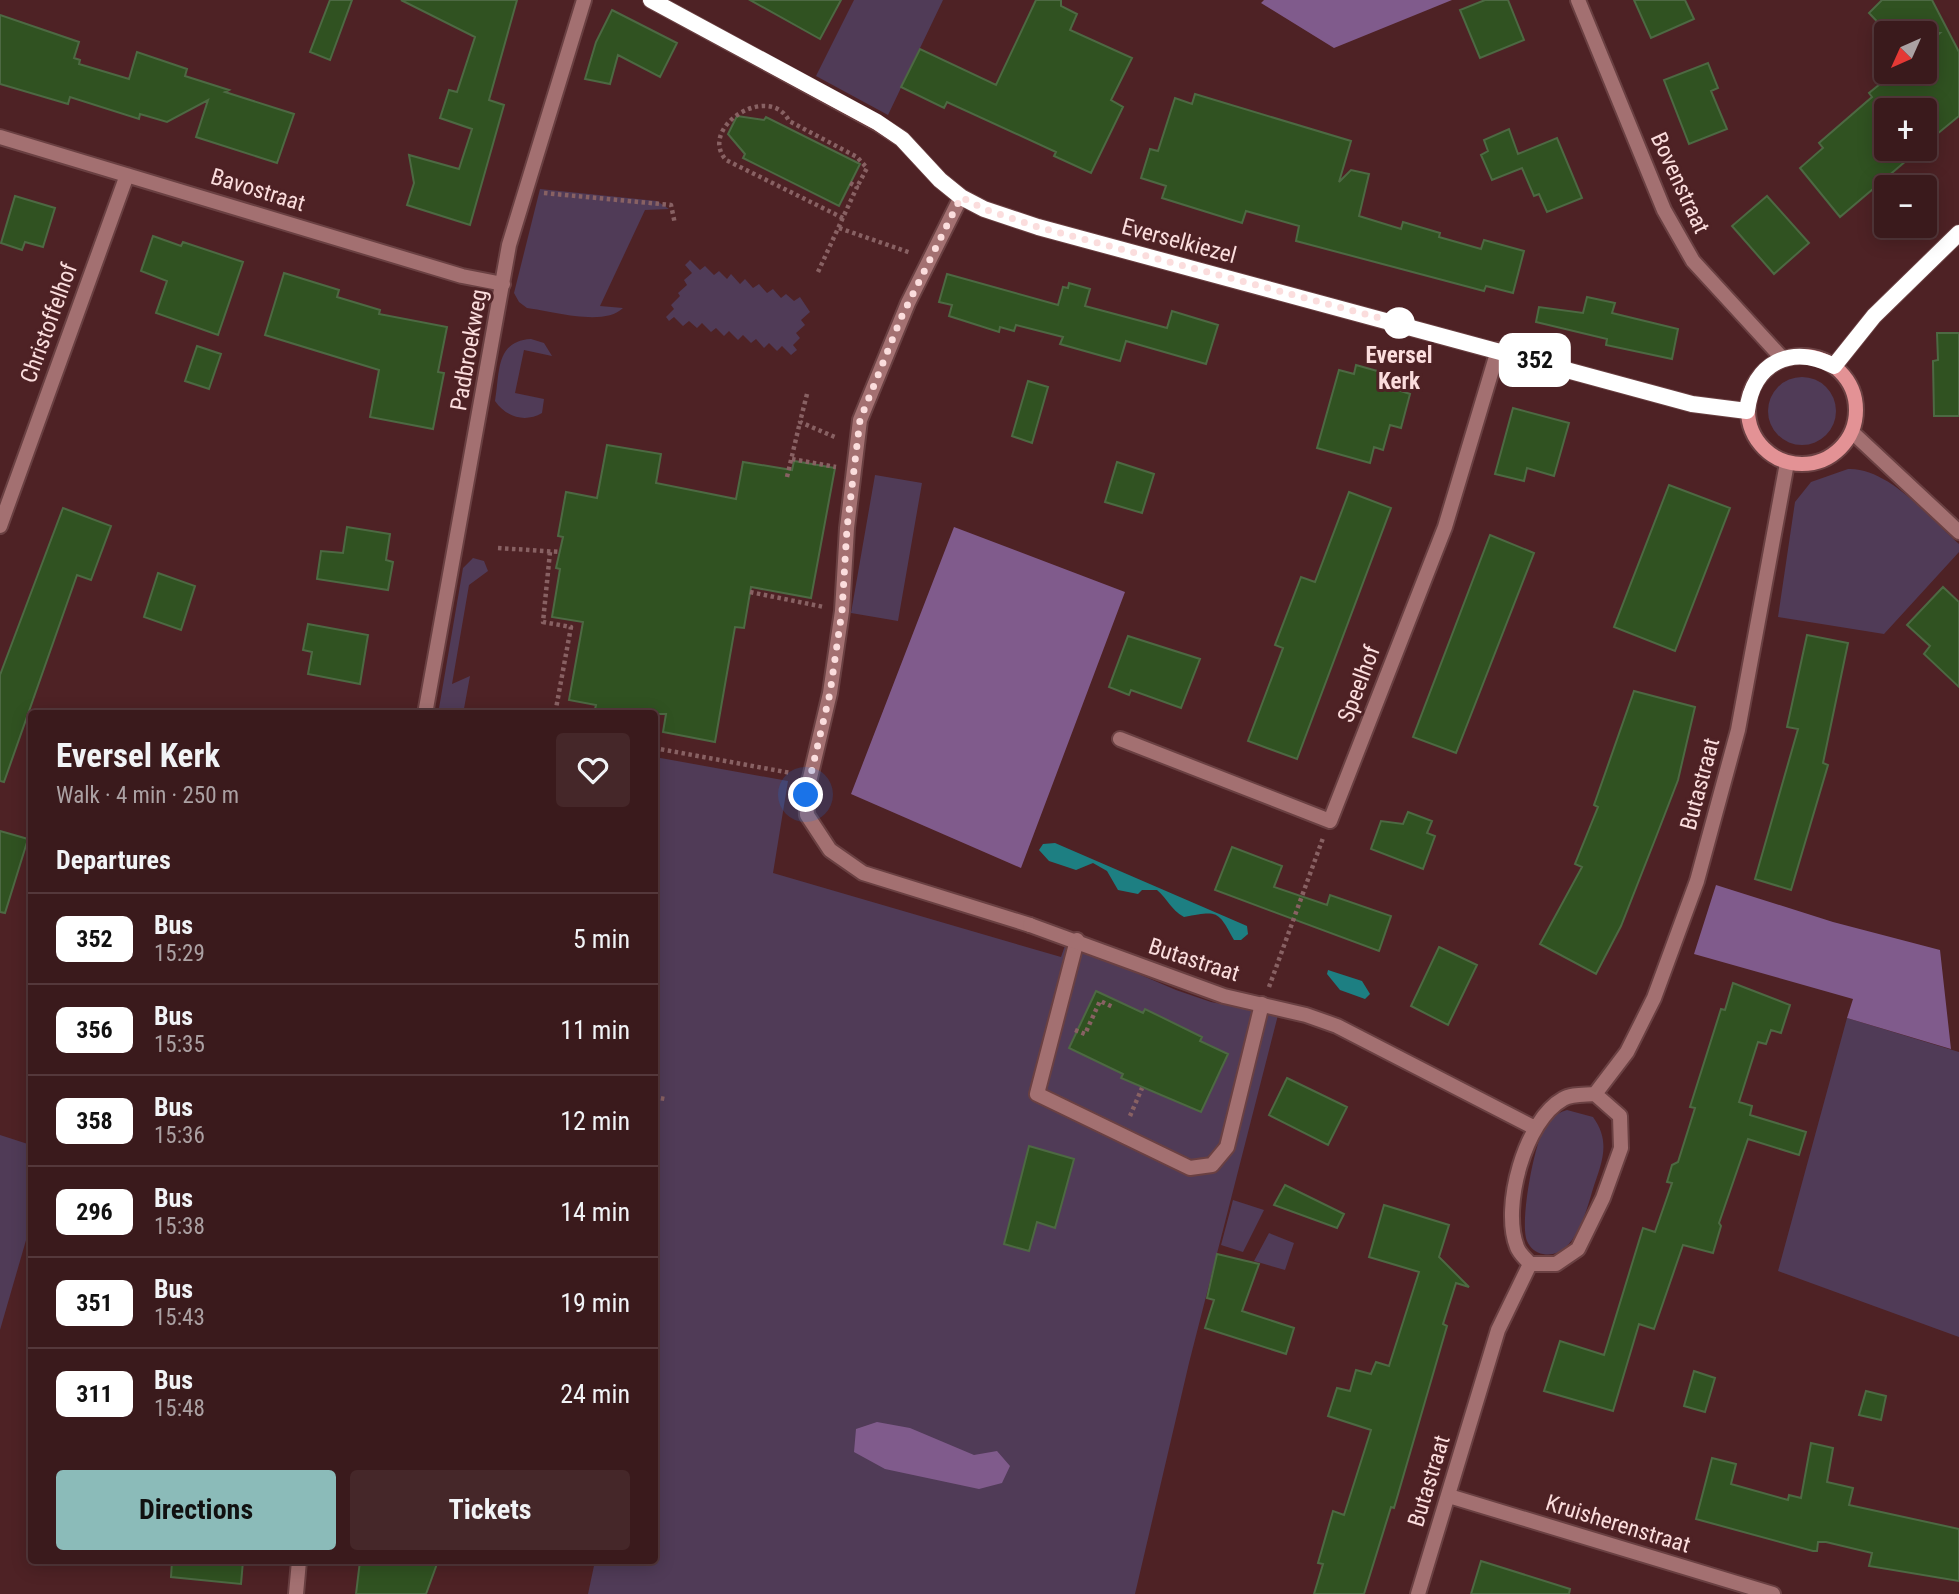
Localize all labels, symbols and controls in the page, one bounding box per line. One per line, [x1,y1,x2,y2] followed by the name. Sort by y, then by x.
[1874,21,1937,84] north arrow
[1874,21,1937,238] map controls
[1874,98,1937,161] button: +
[1645,128,1715,238] street label: Bovenstraat
[208,163,308,217] street label: Bavostraat
[1874,175,1937,238] button: −
[1119,213,1239,269] street label: Everselkiezel
[15,259,83,387] street label: Christoffelhof
[445,287,493,413] street label: Padbroekweg
[1384,308,1414,338] marker: Eversel Kerk
[1495,337,1575,383] line badge: 352
[1365,342,1433,395] place label: Eversel Kerk
[1517,346,1553,374] text: 352
[1332,641,1386,726] street label: Speelhof
[556,733,630,807] button: heart
[1675,735,1725,833] street label: Butastraat
[56,736,220,775] text: Eversel Kerk
[788,777,823,812] your location
[56,782,239,809] text: Walk · 4 min · 250 m
[56,845,171,875] text: Departures
[154,910,193,940] text: Bus
[573,924,630,954] text: 5 min
[76,925,113,953] text: 352
[1145,933,1243,987] street label: Butastraat
[154,940,205,967] text: 15:29
[154,1001,193,1031] text: Bus
[560,1015,630,1045] text: 11 min
[76,1016,113,1044] text: 356
[154,1031,205,1058] text: 15:35
[154,1092,193,1122] text: Bus
[560,1106,630,1136] text: 12 min
[76,1107,113,1135] text: 358
[154,1122,205,1149] text: 15:36
[154,1183,193,1213] text: Bus
[560,1197,630,1227] text: 14 min
[76,1198,113,1226] text: 296
[154,1213,205,1240] text: 15:38
[154,1274,193,1304] text: Bus
[560,1288,630,1318] text: 19 min
[76,1289,113,1317] text: 351
[154,1304,205,1331] text: 15:43
[154,1365,193,1395] text: Bus
[560,1379,630,1409] text: 24 min
[76,1380,113,1408] text: 311
[154,1395,205,1422] text: 15:48
[1402,1432,1456,1530] street label: Butastraat
[56,1470,336,1550] button: Directions
[350,1470,630,1550] button: Tickets
[1542,1489,1694,1559] street label: Kruisherenstraat

